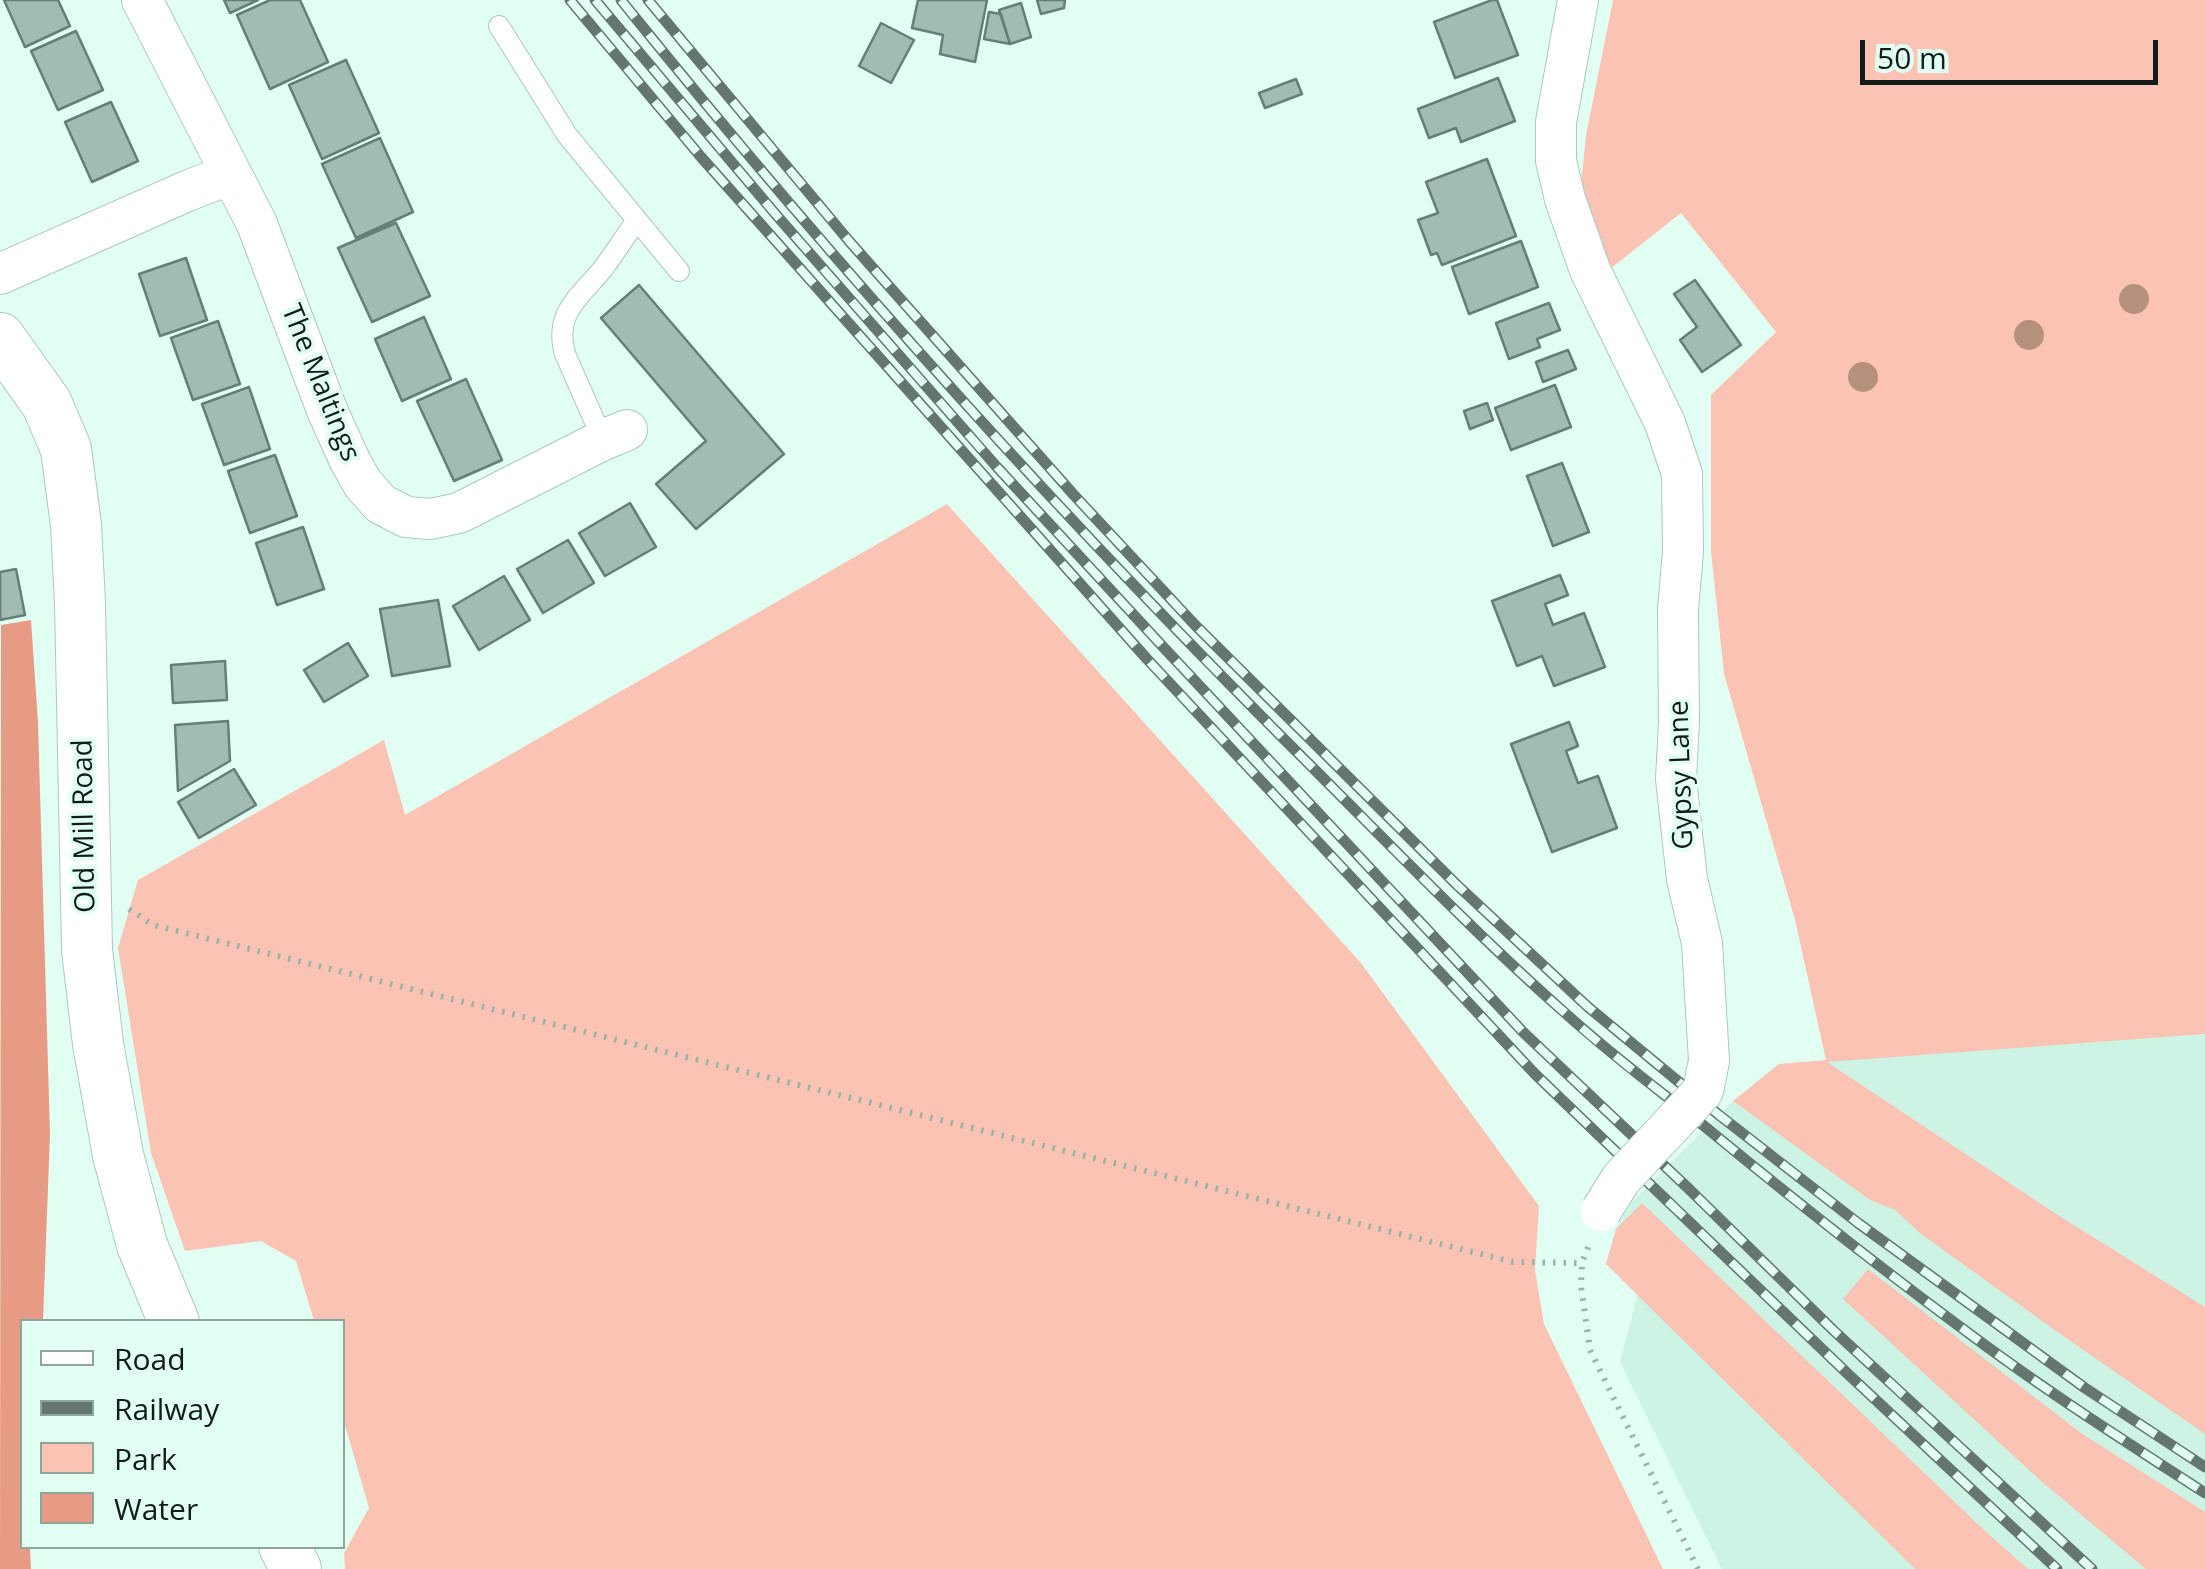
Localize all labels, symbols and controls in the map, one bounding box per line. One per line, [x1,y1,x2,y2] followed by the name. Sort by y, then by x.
[1865,20,2162,82] scale bar
[1877,37,1947,78] text: 50 m
[273,300,367,466] street label: The Maltings
[1663,700,1701,850] street label: Gypsy Lane
[67,739,103,913] street label: Old Mill Road
[20,1319,345,1549] legend
[114,1338,186,1379] text: Road
[114,1388,219,1429] text: Railway
[114,1438,177,1479] text: Park
[114,1488,198,1529] text: Water

